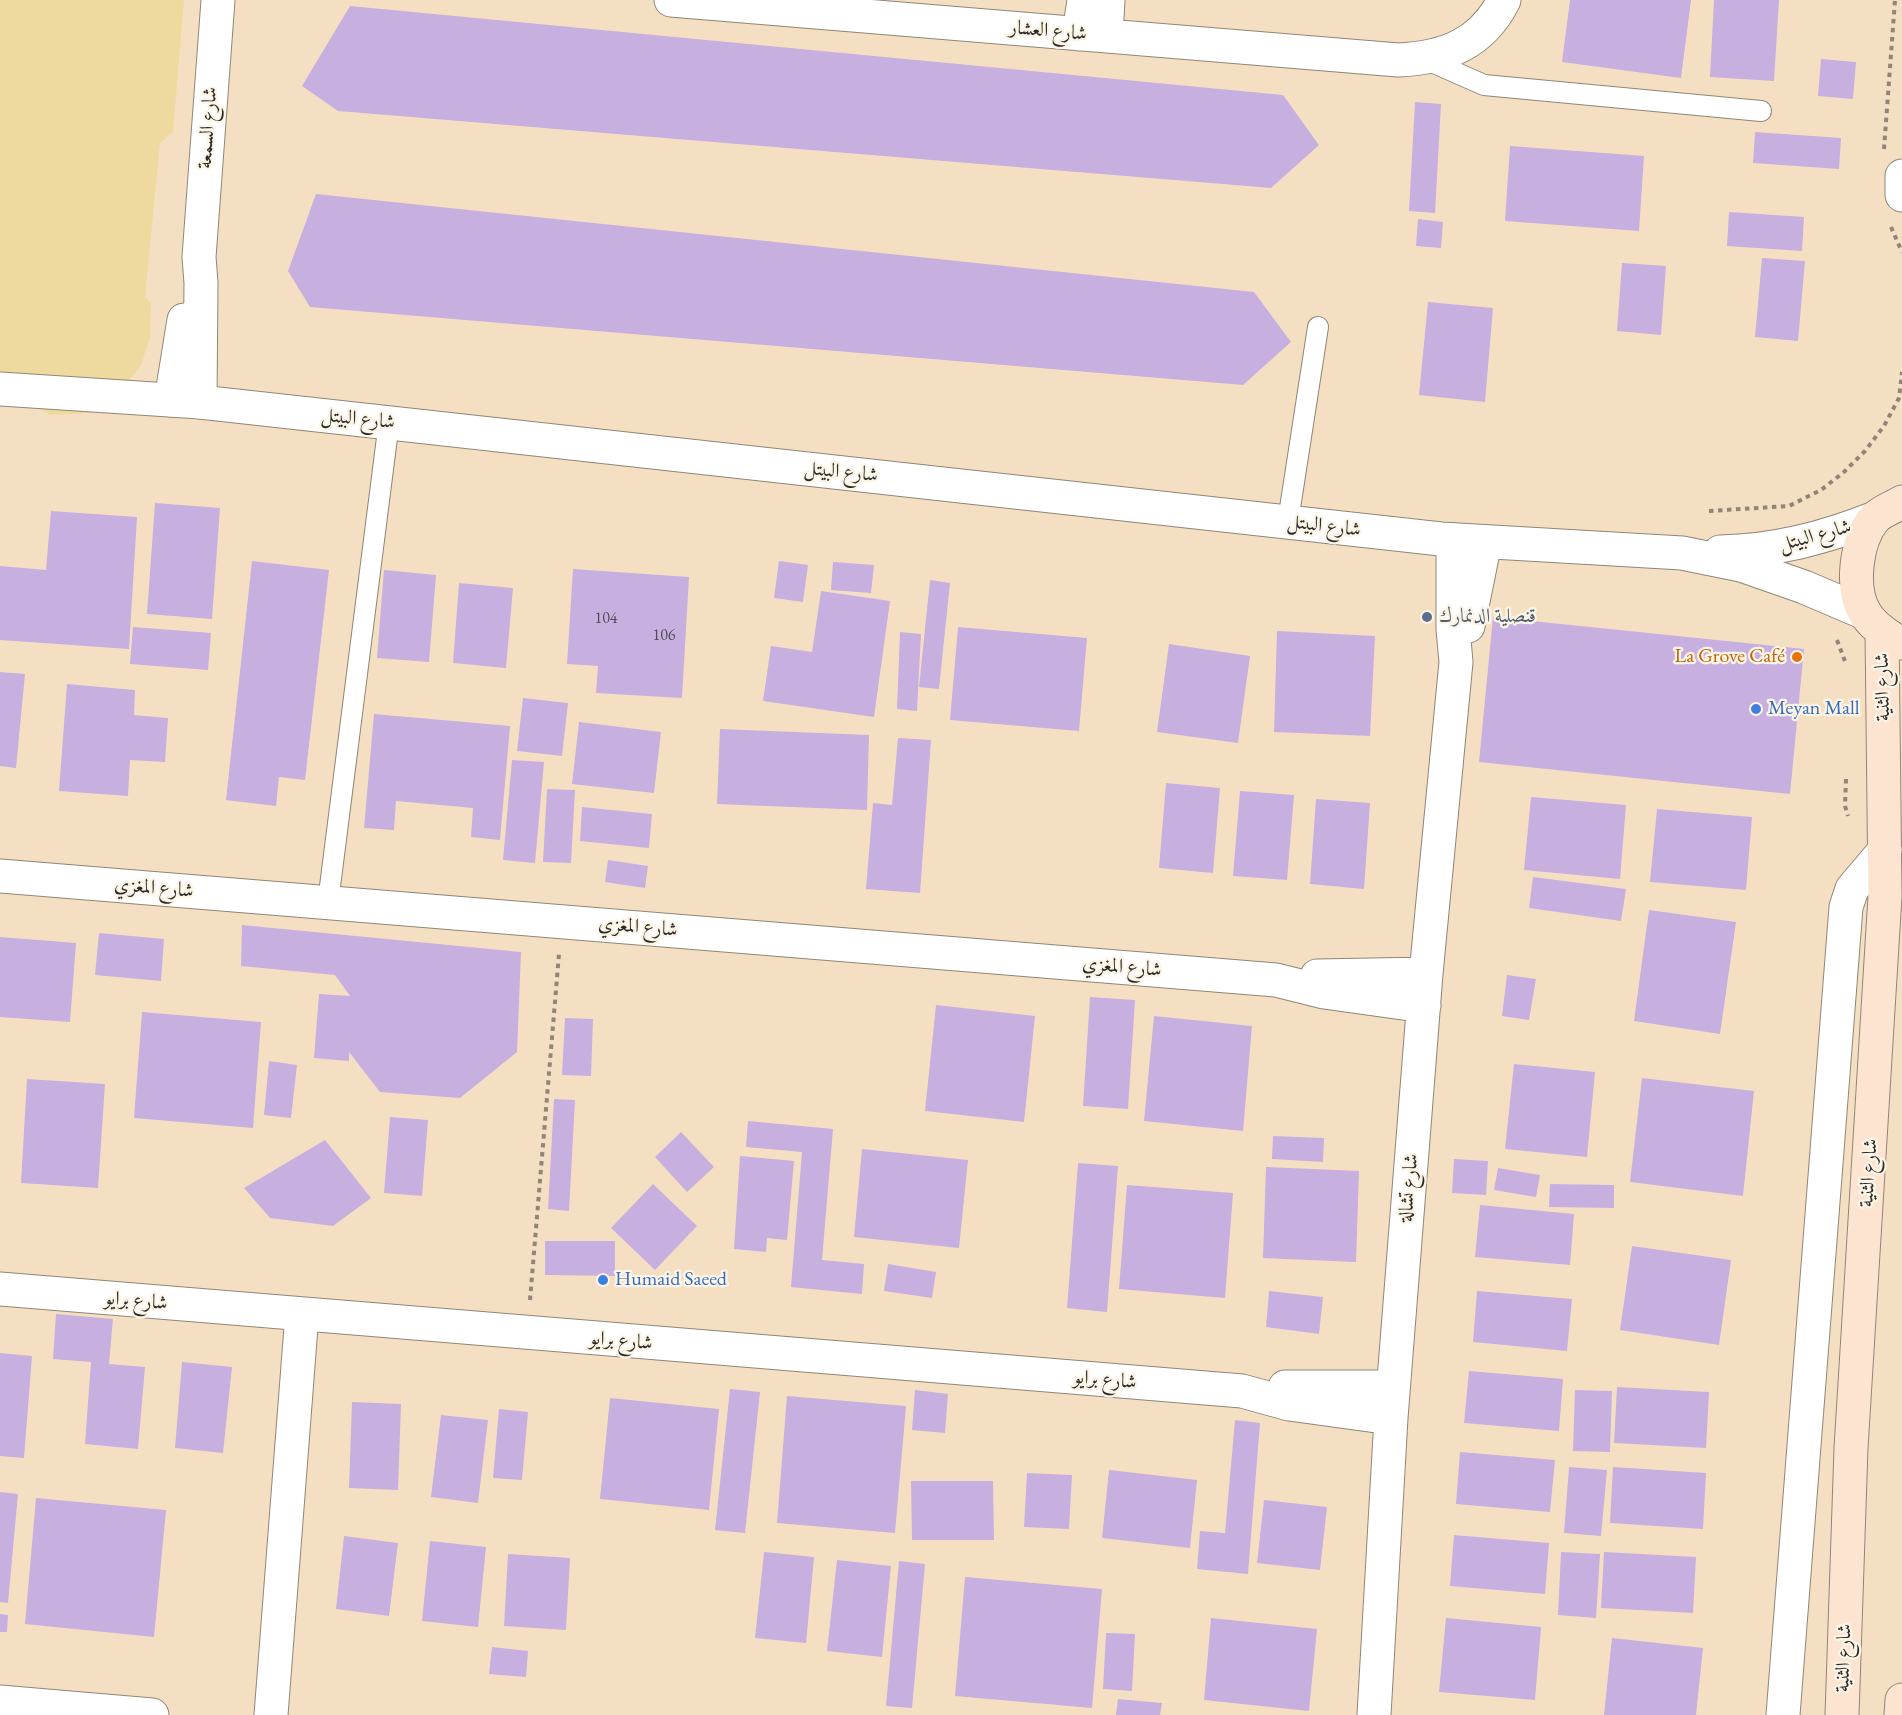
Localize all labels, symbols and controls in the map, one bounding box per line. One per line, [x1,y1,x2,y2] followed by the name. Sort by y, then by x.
[1008,16,1088,46] street label: شارع العشار
[193,86,223,170] street label: شارع السمعة
[320,403,396,435] street label: شارع البيتل
[803,456,879,488] street label: شارع البيتل
[1286,510,1362,542] street label: شارع البيتل
[1776,515,1854,557] street label: شارع البيتل
[1439,605,1536,629] place label: قنصلية الدنمارك
[594,609,618,629] house number: 104
[1420,610,1434,624] marker: قنصلية الدنمارك
[652,626,676,646] house number: 106
[1675,645,1785,669] place label: La Grove Café
[1790,650,1804,664] marker: La Grove Café
[1870,652,1896,722] street label: شارع الثنية
[1768,697,1860,721] place label: Meyan Mall
[1749,702,1763,716] marker: Meyan Mall
[113,873,195,903] street label: شارع المغزي
[597,912,679,942] street label: شارع المغزي
[1081,952,1163,982] street label: شارع المغزي
[1855,1138,1883,1208] street label: شارع الثنية
[1394,1153,1424,1223] street label: شارع تشالة
[615,1268,727,1292] place label: Humaid Saeed
[596,1273,610,1287] marker: Humaid Saeed
[103,1286,169,1316] street label: شارع برايو
[588,1326,654,1356] street label: شارع برايو
[1072,1365,1138,1395] street label: شارع برايو
[1831,1623,1857,1693] street label: شارع الثنية

